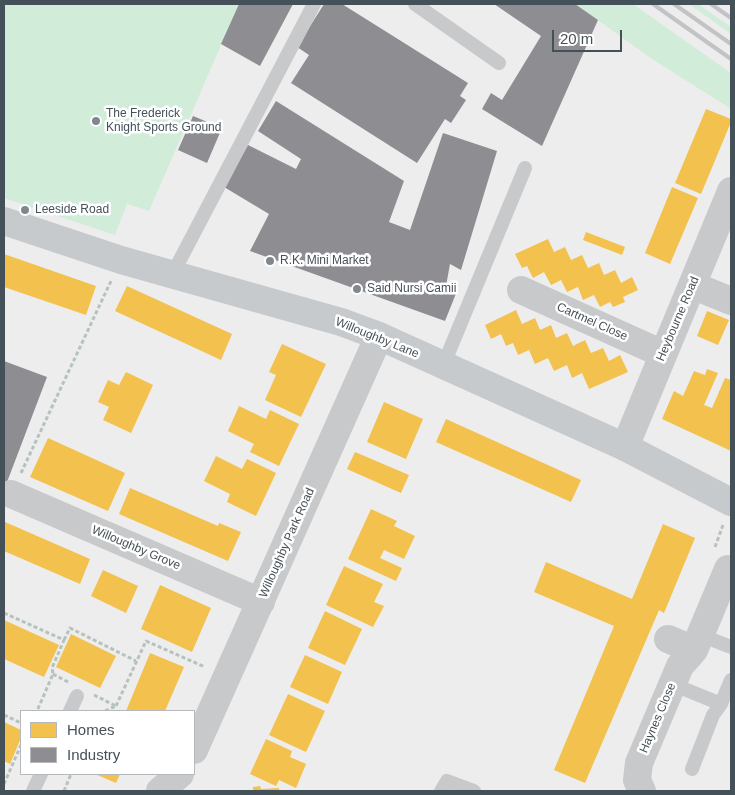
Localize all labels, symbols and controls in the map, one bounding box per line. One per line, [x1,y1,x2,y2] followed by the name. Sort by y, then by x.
[555,20,625,52] scale bar
[560,30,593,47] text: 20 m
[106,107,221,135] place label: The Frederick Knight Sports Ground
[90,115,102,127] marker: The Frederick Knight Sports Ground
[35,203,109,217] place label: Leeside Road
[19,204,31,216] marker: Leeside Road
[280,254,369,268] place label: R.K. Mini Market
[264,255,276,267] marker: R.K. Mini Market
[654,274,702,364] street label: Heybourne Road
[367,282,456,296] place label: Said Nursi Camii
[351,283,363,295] marker: Said Nursi Camii
[554,300,630,344] street label: Cartmel Close
[333,315,421,361] street label: Willoughby Lane
[256,486,318,600] street label: Willoughby Park Road
[90,523,182,573] street label: Willoughby Grove
[637,681,679,755] street label: Haynes Close
[20,710,195,775] legend
[67,721,115,738] text: Homes
[67,746,120,763] text: Industry

